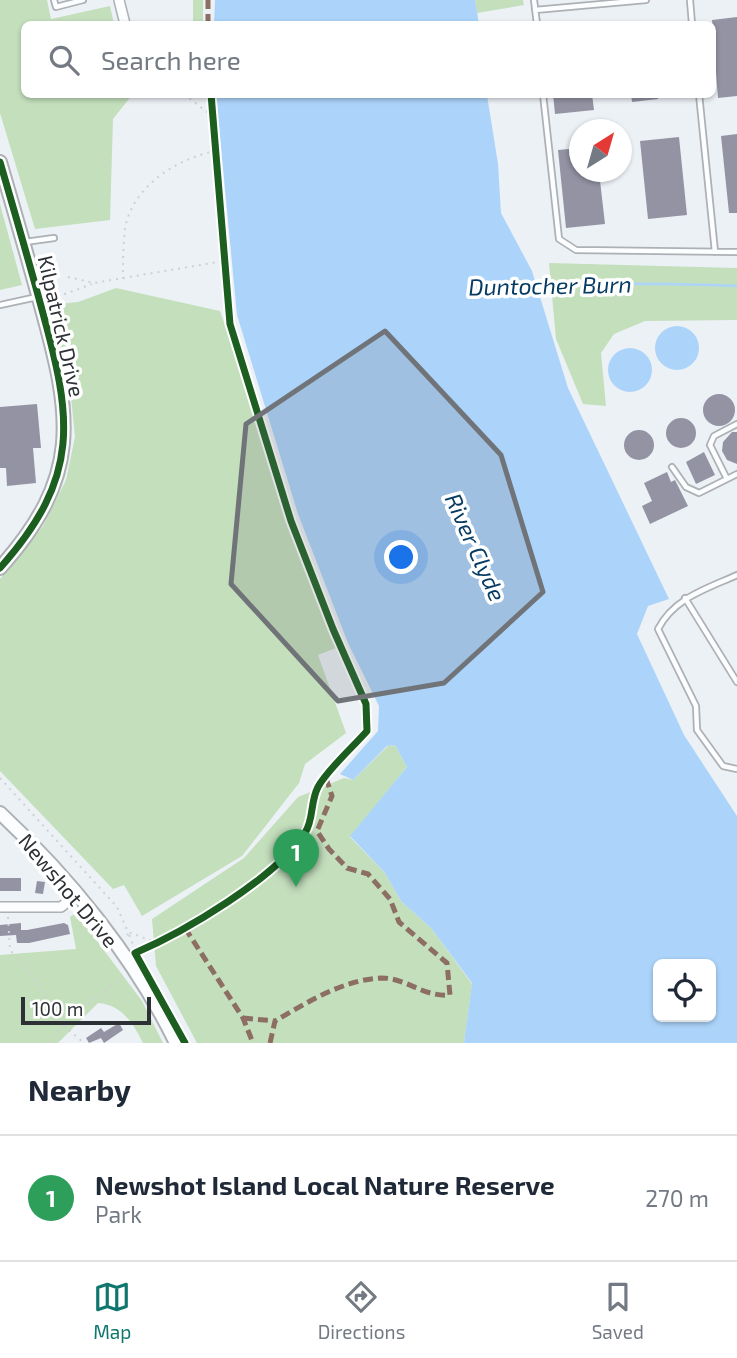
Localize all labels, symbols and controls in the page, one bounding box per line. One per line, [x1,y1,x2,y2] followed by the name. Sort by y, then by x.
[21,21,716,98] search box
[45,41,83,79] icon: search
[101,44,241,75] text: Search here
[569,119,632,182] north arrow
[34,253,90,399] street label: Kilpatrick Drive
[468,270,632,300] water label: Duntocher Burn
[440,489,512,605] water label: River Clyde
[384,540,418,574] your location
[14,828,124,952] street label: Newshot Drive
[273,829,319,887] pin: 1
[653,959,716,1022] map controls
[653,959,716,1022] button: locate
[21,994,150,1026] scale bar
[32,997,83,1020] text: 100 m
[28,1071,131,1107] text: Nearby
[95,1169,555,1200] text: Newshot Island Local Nature Reserve
[46,1184,56,1212] text: 1
[645,1184,709,1212] text: 270 m
[95,1200,142,1228] text: Park
[93,1278,131,1343] tab: Map
[318,1278,405,1343] tab: Directions
[592,1278,644,1343] tab: Saved

